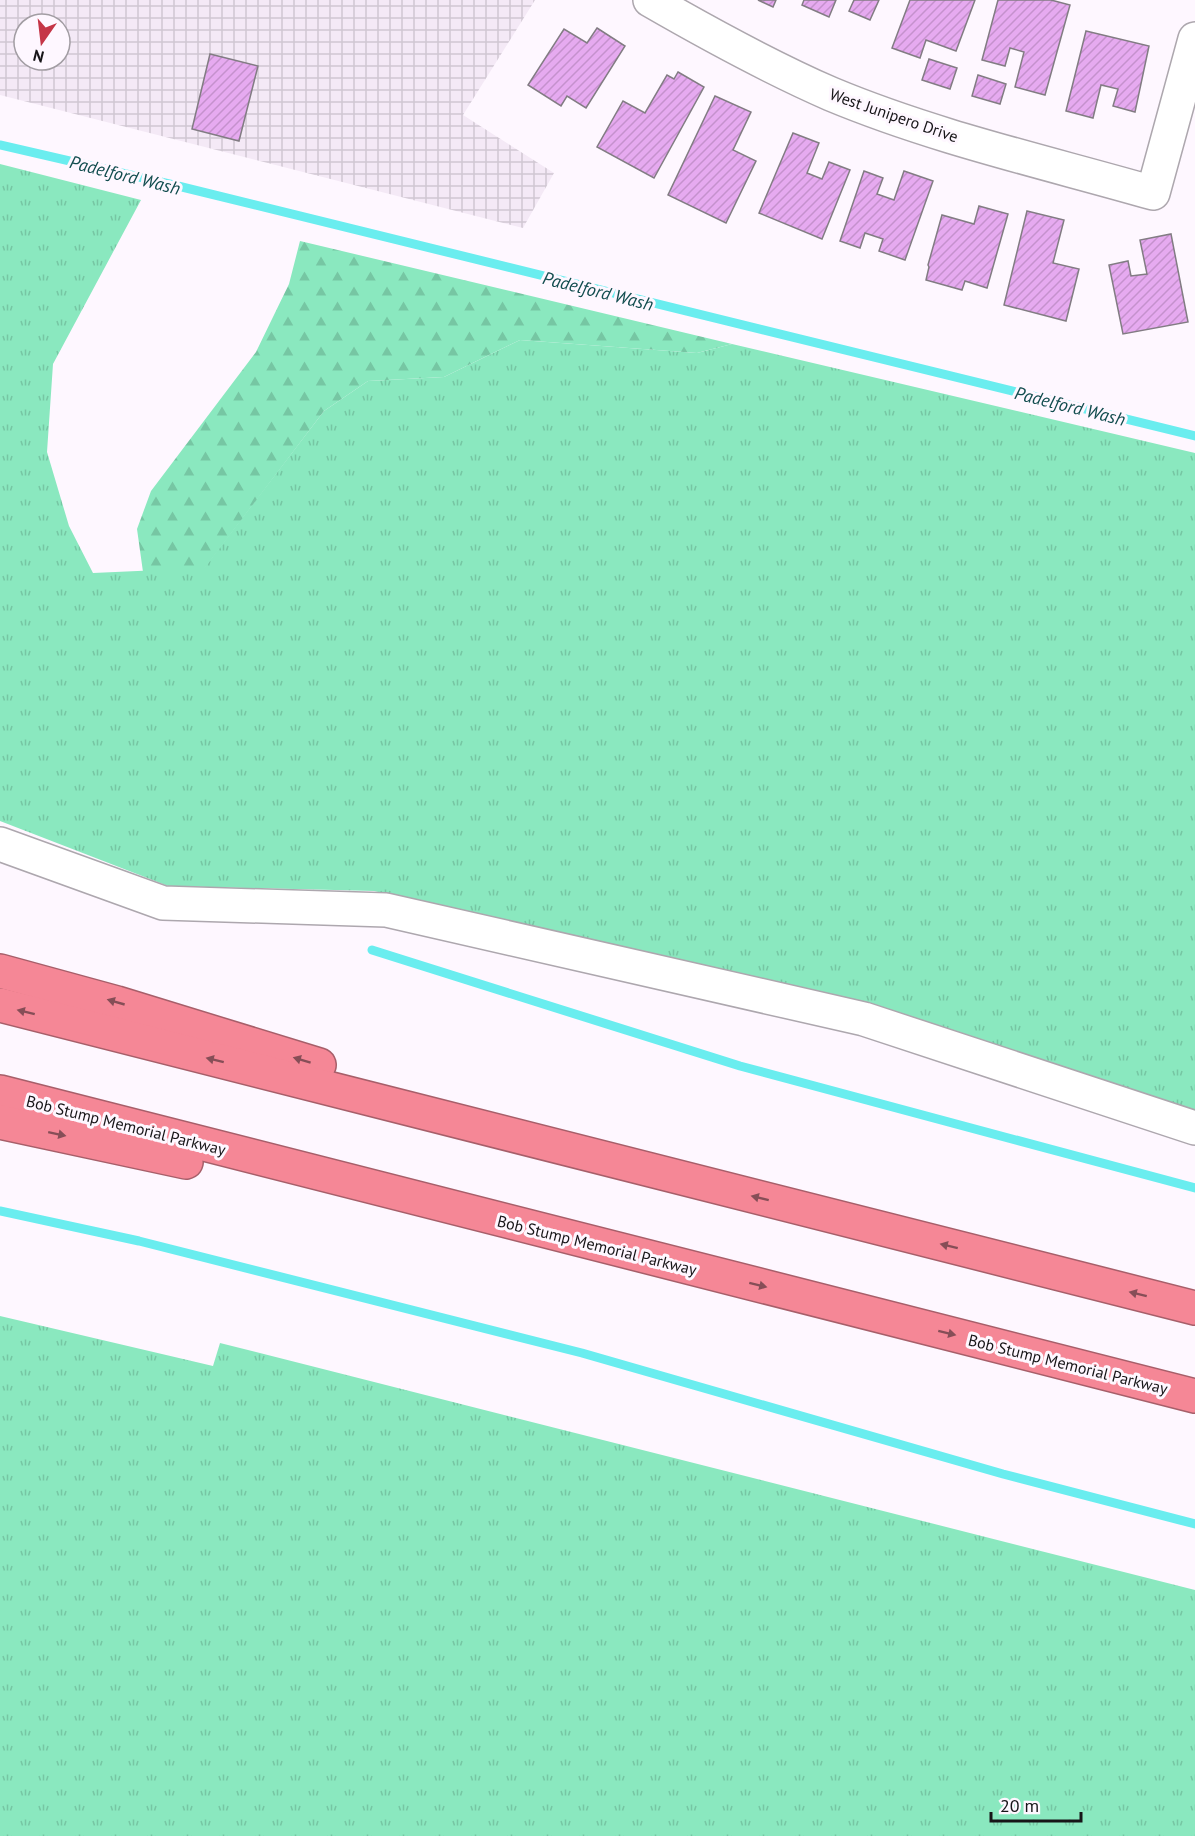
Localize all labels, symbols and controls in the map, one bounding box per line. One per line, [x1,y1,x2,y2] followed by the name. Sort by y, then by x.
[12,12,72,72] north arrow
[31,46,46,68] text: N
[827,84,961,146] street label: West Junipero Drive
[67,150,183,200] water label: Padelford Wash
[540,266,656,316] water label: Padelford Wash
[1012,381,1128,431] water label: Padelford Wash
[107,997,125,1007] one-way arrow
[17,1007,35,1016] one-way arrow
[206,1054,224,1064] one-way arrow
[293,1054,311,1064] one-way arrow
[24,1091,228,1160] street label: Bob Stump Memorial Parkway
[48,1130,66,1140] one-way arrow
[751,1193,769,1202] one-way arrow
[495,1211,699,1280] street label: Bob Stump Memorial Parkway
[940,1241,958,1250] one-way arrow
[748,1281,767,1291] one-way arrow
[1129,1289,1147,1298] one-way arrow
[937,1329,956,1339] one-way arrow
[966,1330,1170,1399] street label: Bob Stump Memorial Parkway
[991,1785,1081,1823] scale bar
[1000,1794,1039,1817] text: 20 m

